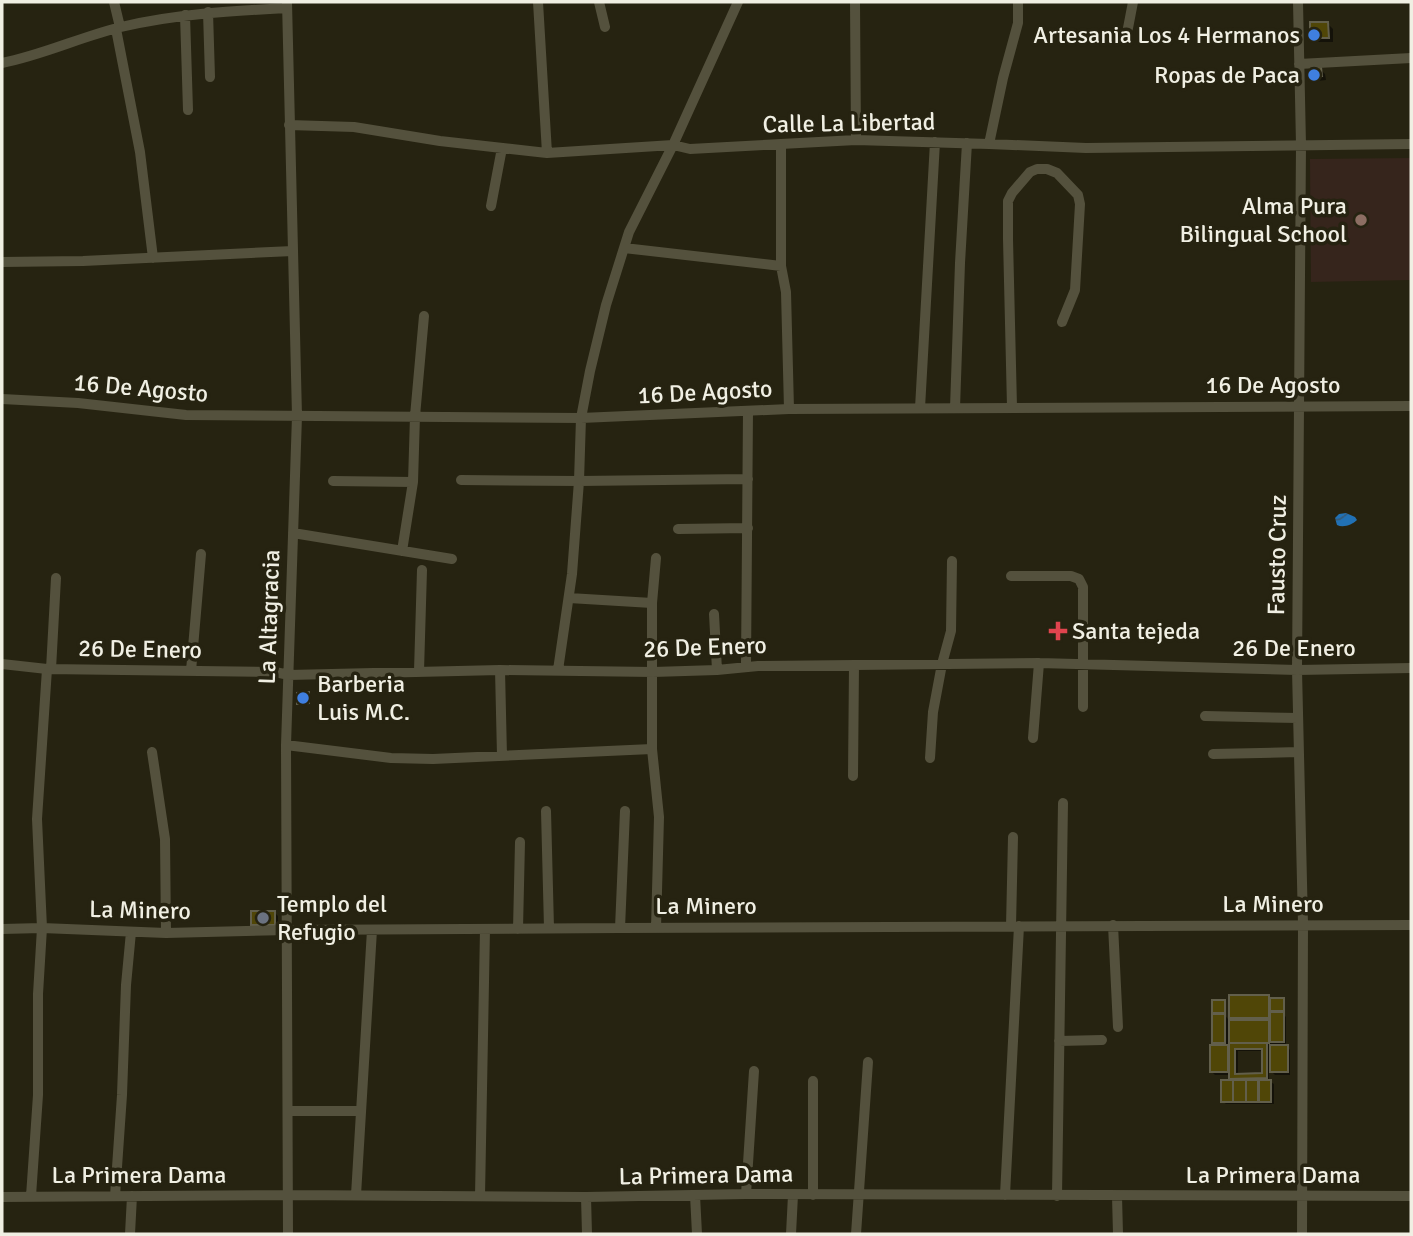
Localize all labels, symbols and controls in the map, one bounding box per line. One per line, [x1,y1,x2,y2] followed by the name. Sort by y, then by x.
[1033,20,1300,50] place label: Artesania Los 4 Hermanos
[1306,27,1322,43] marker: Artesania Los 4 Hermanos
[1154,60,1300,90] place label: Ropas de Paca
[1306,67,1322,83] marker: Ropas de Paca
[762,106,936,140] street label: Calle La Libertad
[1179,191,1347,249] place label: Alma Pura Bilingual School
[1353,212,1369,228] marker: Alma Pura Bilingual School
[73,367,209,409] street label: 16 De Agosto
[1206,370,1340,400] street label: 16 De Agosto
[637,373,773,411] street label: 16 De Agosto
[1261,494,1293,616] street label: Fausto Cruz
[252,549,286,685] street label: La Altagracia
[1072,616,1200,646] place label: Santa tejeda
[1050,623,1066,639] marker: Santa tejeda
[643,630,767,664] street label: 26 De Enero
[78,633,202,665] street label: 26 De Enero
[1232,633,1356,663] street label: 26 De Enero
[317,669,410,727] place label: Barberia Luis M.C.
[295,690,311,706] marker: Barberia Luis M.C.
[277,889,387,947] place label: Templo del Refugio
[1222,889,1324,919] street label: La Minero
[655,891,757,921] street label: La Minero
[89,894,191,926] street label: La Minero
[255,910,271,926] marker: Templo del Refugio
[618,1158,794,1192] street label: La Primera Dama
[52,1160,226,1190] street label: La Primera Dama
[1186,1160,1360,1190] street label: La Primera Dama

